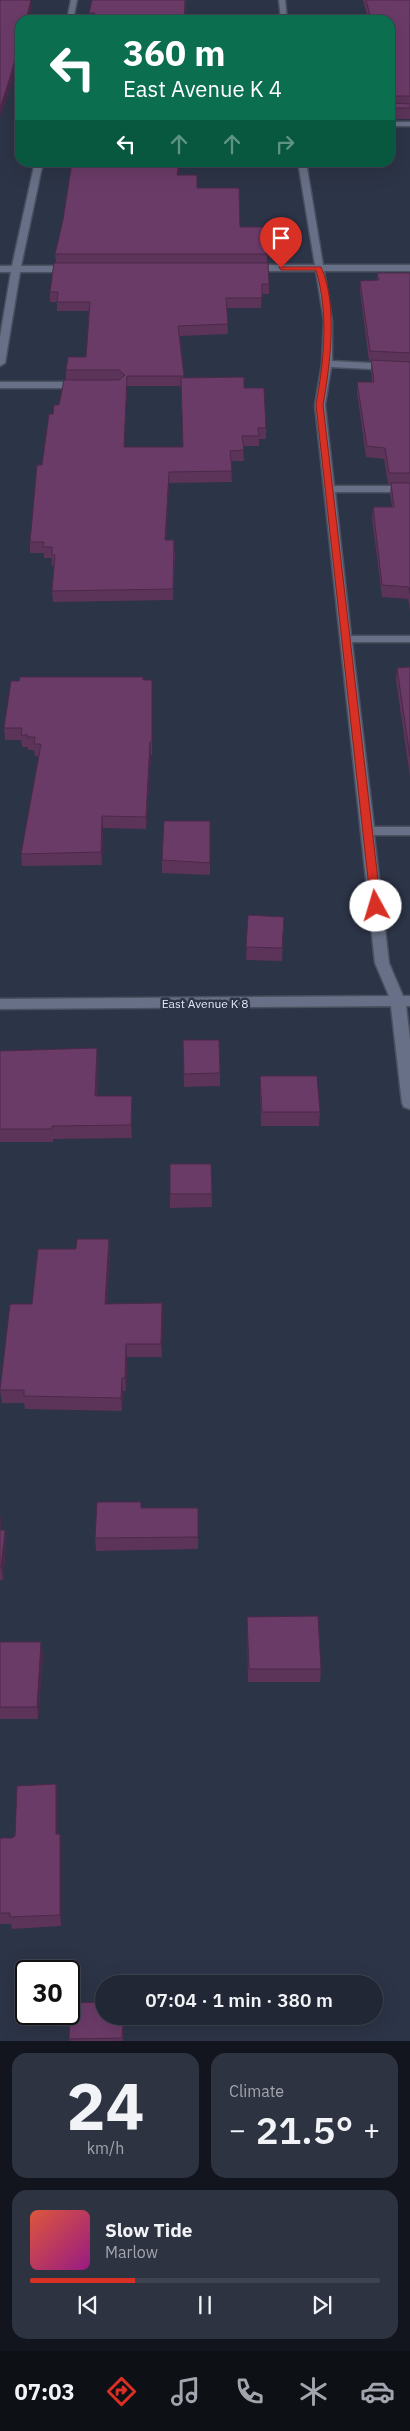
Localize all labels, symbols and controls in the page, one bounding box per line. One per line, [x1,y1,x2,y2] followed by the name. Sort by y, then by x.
[123,30,226,76] text: 360 m
[40,35,105,100] icon: left
[123,74,282,103] text: East Avenue K 4
[112,130,140,158] icon: left
[165,130,193,158] icon: ahead
[218,130,246,158] icon: ahead
[271,130,299,158] icon: right
[260,217,302,268] pin
[267,224,295,252] icon: arrive
[349,879,401,931] position arrow
[162,996,248,1011] street label: East Avenue K 8
[15,1960,80,2025] speed limit sign: 30
[145,1988,333,2012] text: 07:04 · 1 min · 380 m
[66,2063,145,2148] text: 24
[229,2081,284,2101] text: Climate
[256,2105,353,2154] text: 21.5°
[229,2111,246,2148] text: −
[363,2111,380,2148] text: +
[87,2138,124,2158] text: km/h
[105,2218,192,2242] text: Slow Tide
[105,2242,158,2262] text: Marlow
[74,2291,102,2319] icon: previous
[191,2291,219,2319] icon: pause
[308,2291,336,2319] icon: next
[104,2374,139,2409] icon: directions
[168,2374,203,2409] icon: music
[232,2374,267,2409] icon: phone
[296,2374,331,2409] icon: climate
[360,2374,395,2409] icon: car
[15,2377,75,2406] text: 07:03

